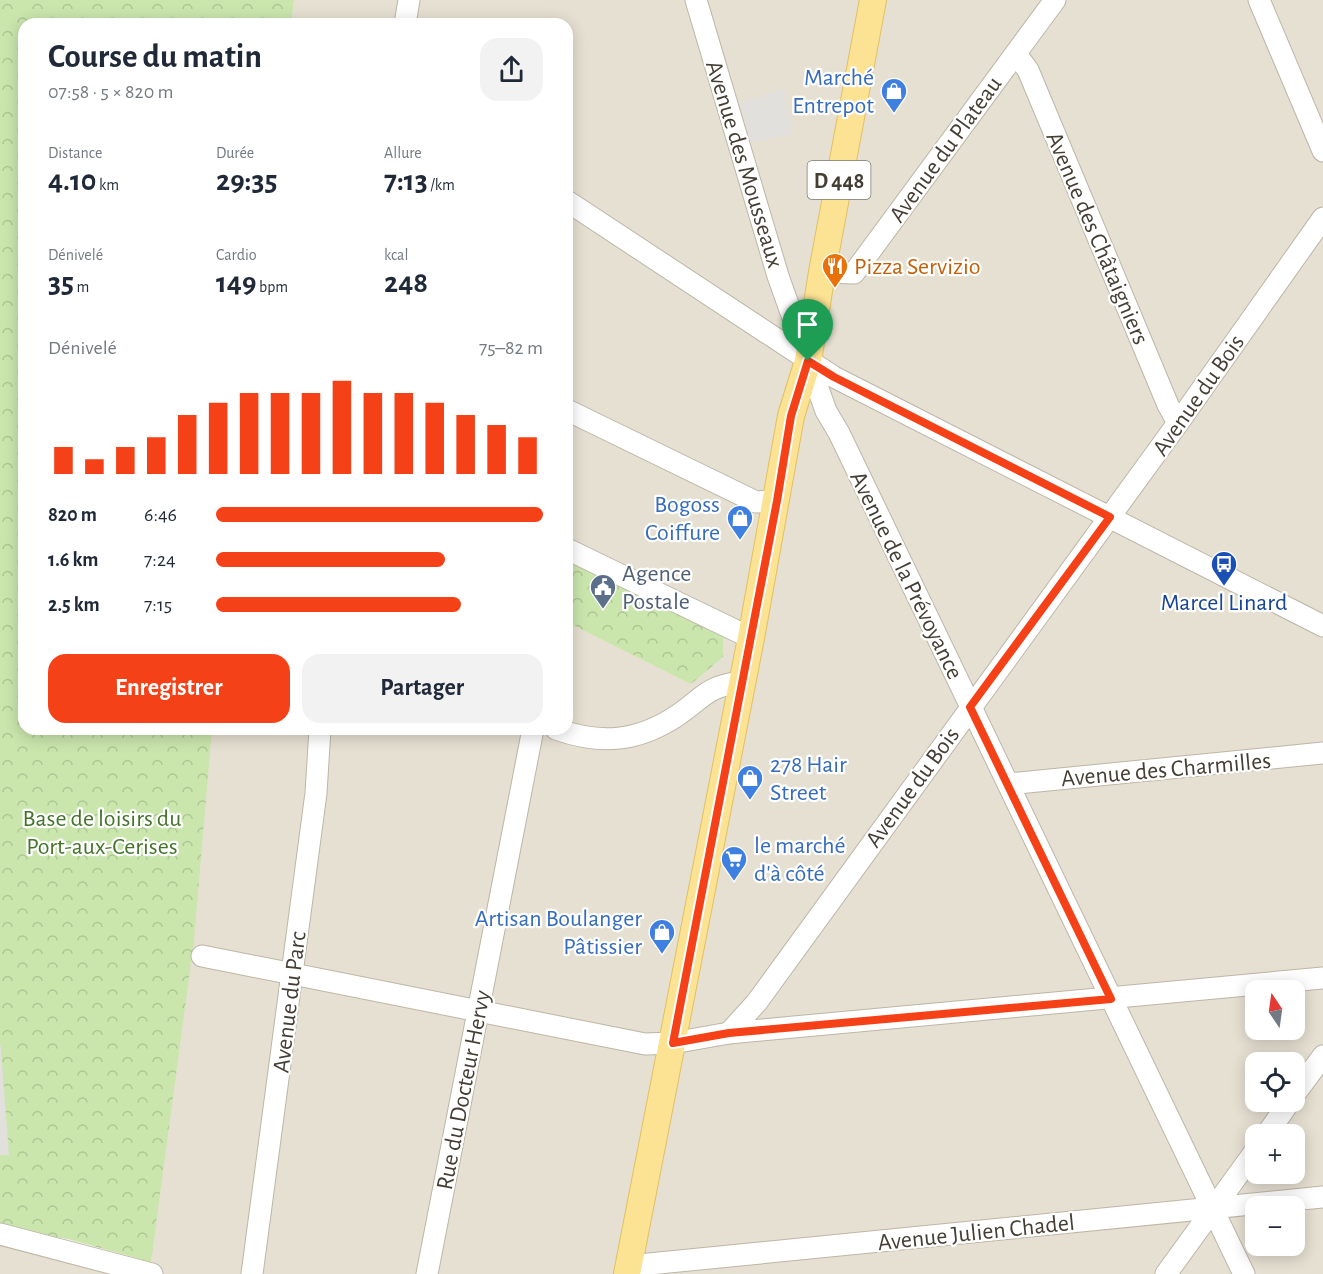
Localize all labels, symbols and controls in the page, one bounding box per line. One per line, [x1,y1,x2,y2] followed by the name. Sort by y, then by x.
[480,38,543,101] button: share
[48,41,262,74] text: Course du matin
[701,58,787,271] street label: Avenue des Mousseaux
[792,66,874,118] place label: Marché Entrepot
[885,72,1007,227] street label: Avenue du Plateau
[879,76,909,114] shop icon: Marché Entrepot
[48,82,174,102] text: 07:58 · 5 × 820 m
[1041,129,1153,348] street label: Avenue des Châtaigniers
[48,145,102,161] text: Distance
[216,145,254,161] text: Durée
[384,145,422,161] text: Allure
[808,161,870,199] road number: D 448
[48,166,96,196] text: 4.10
[216,166,277,196] text: 29:35
[384,166,428,196] text: 7:13
[96,177,119,193] text: km
[428,177,455,193] text: /km
[48,247,103,263] text: Dénivelé
[216,247,257,263] text: Cardio
[384,247,408,263] text: kcal
[820,251,850,289] restaurant icon: Pizza Servizio
[854,255,981,279] place label: Pizza Servizio
[48,268,74,298] text: 35
[216,268,256,298] text: 149
[384,268,428,298] text: 248
[74,279,89,295] text: m
[256,279,288,295] text: bpm
[782,299,833,361] pin
[791,308,824,341] icon: arrive
[1148,331,1249,460] street label: Avenue du Bois
[48,338,117,358] text: Dénivelé
[479,338,543,358] text: 75–82 m
[845,468,967,683] street label: Avenue de la Prévoyance
[645,493,720,545] place label: Bogoss Coiffure
[725,503,755,541] shop icon: Bogoss Coiffure
[48,505,97,525] text: 820 m
[144,505,177,525] text: 6:46
[1209,549,1239,587] bus stop icon: Marcel Linard
[48,550,99,570] text: 1.6 km
[144,550,176,570] text: 7:24
[622,562,691,614] place label: Agence Postale
[588,572,618,610] public building icon: Agence Postale
[1161,591,1287,615] place label: Marcel Linard
[48,595,100,615] text: 2.5 km
[144,595,172,615] text: 7:15
[48,654,290,723] button: Enregistrer
[302,654,543,723] button: Partager
[861,723,964,852] street label: Avenue du Bois
[1060,749,1272,791] street label: Avenue des Charmilles
[770,753,847,805] place label: 278 Hair Street
[735,763,765,801] shop icon: 278 Hair Street
[23,807,181,859] park label: Base de loisirs du Port-aux-Cerises
[754,834,846,886] place label: le marché d'à côté
[719,844,749,882] supermarket icon: le marché d'à côté
[475,907,642,959] place label: Artisan Boulanger Pâtissier
[647,917,677,955] shop icon: Artisan Boulanger Pâtissier
[269,930,311,1074] street label: Avenue du Parc
[1245,980,1305,1040] north arrow
[1245,980,1305,1256] map controls
[433,988,495,1192] street label: Rue du Docteur Hervy
[1245,1052,1305,1112] button: locate
[1245,1124,1305,1184] button: +
[1245,1196,1305,1256] button: −
[876,1211,1076,1255] street label: Avenue Julien Chadel

